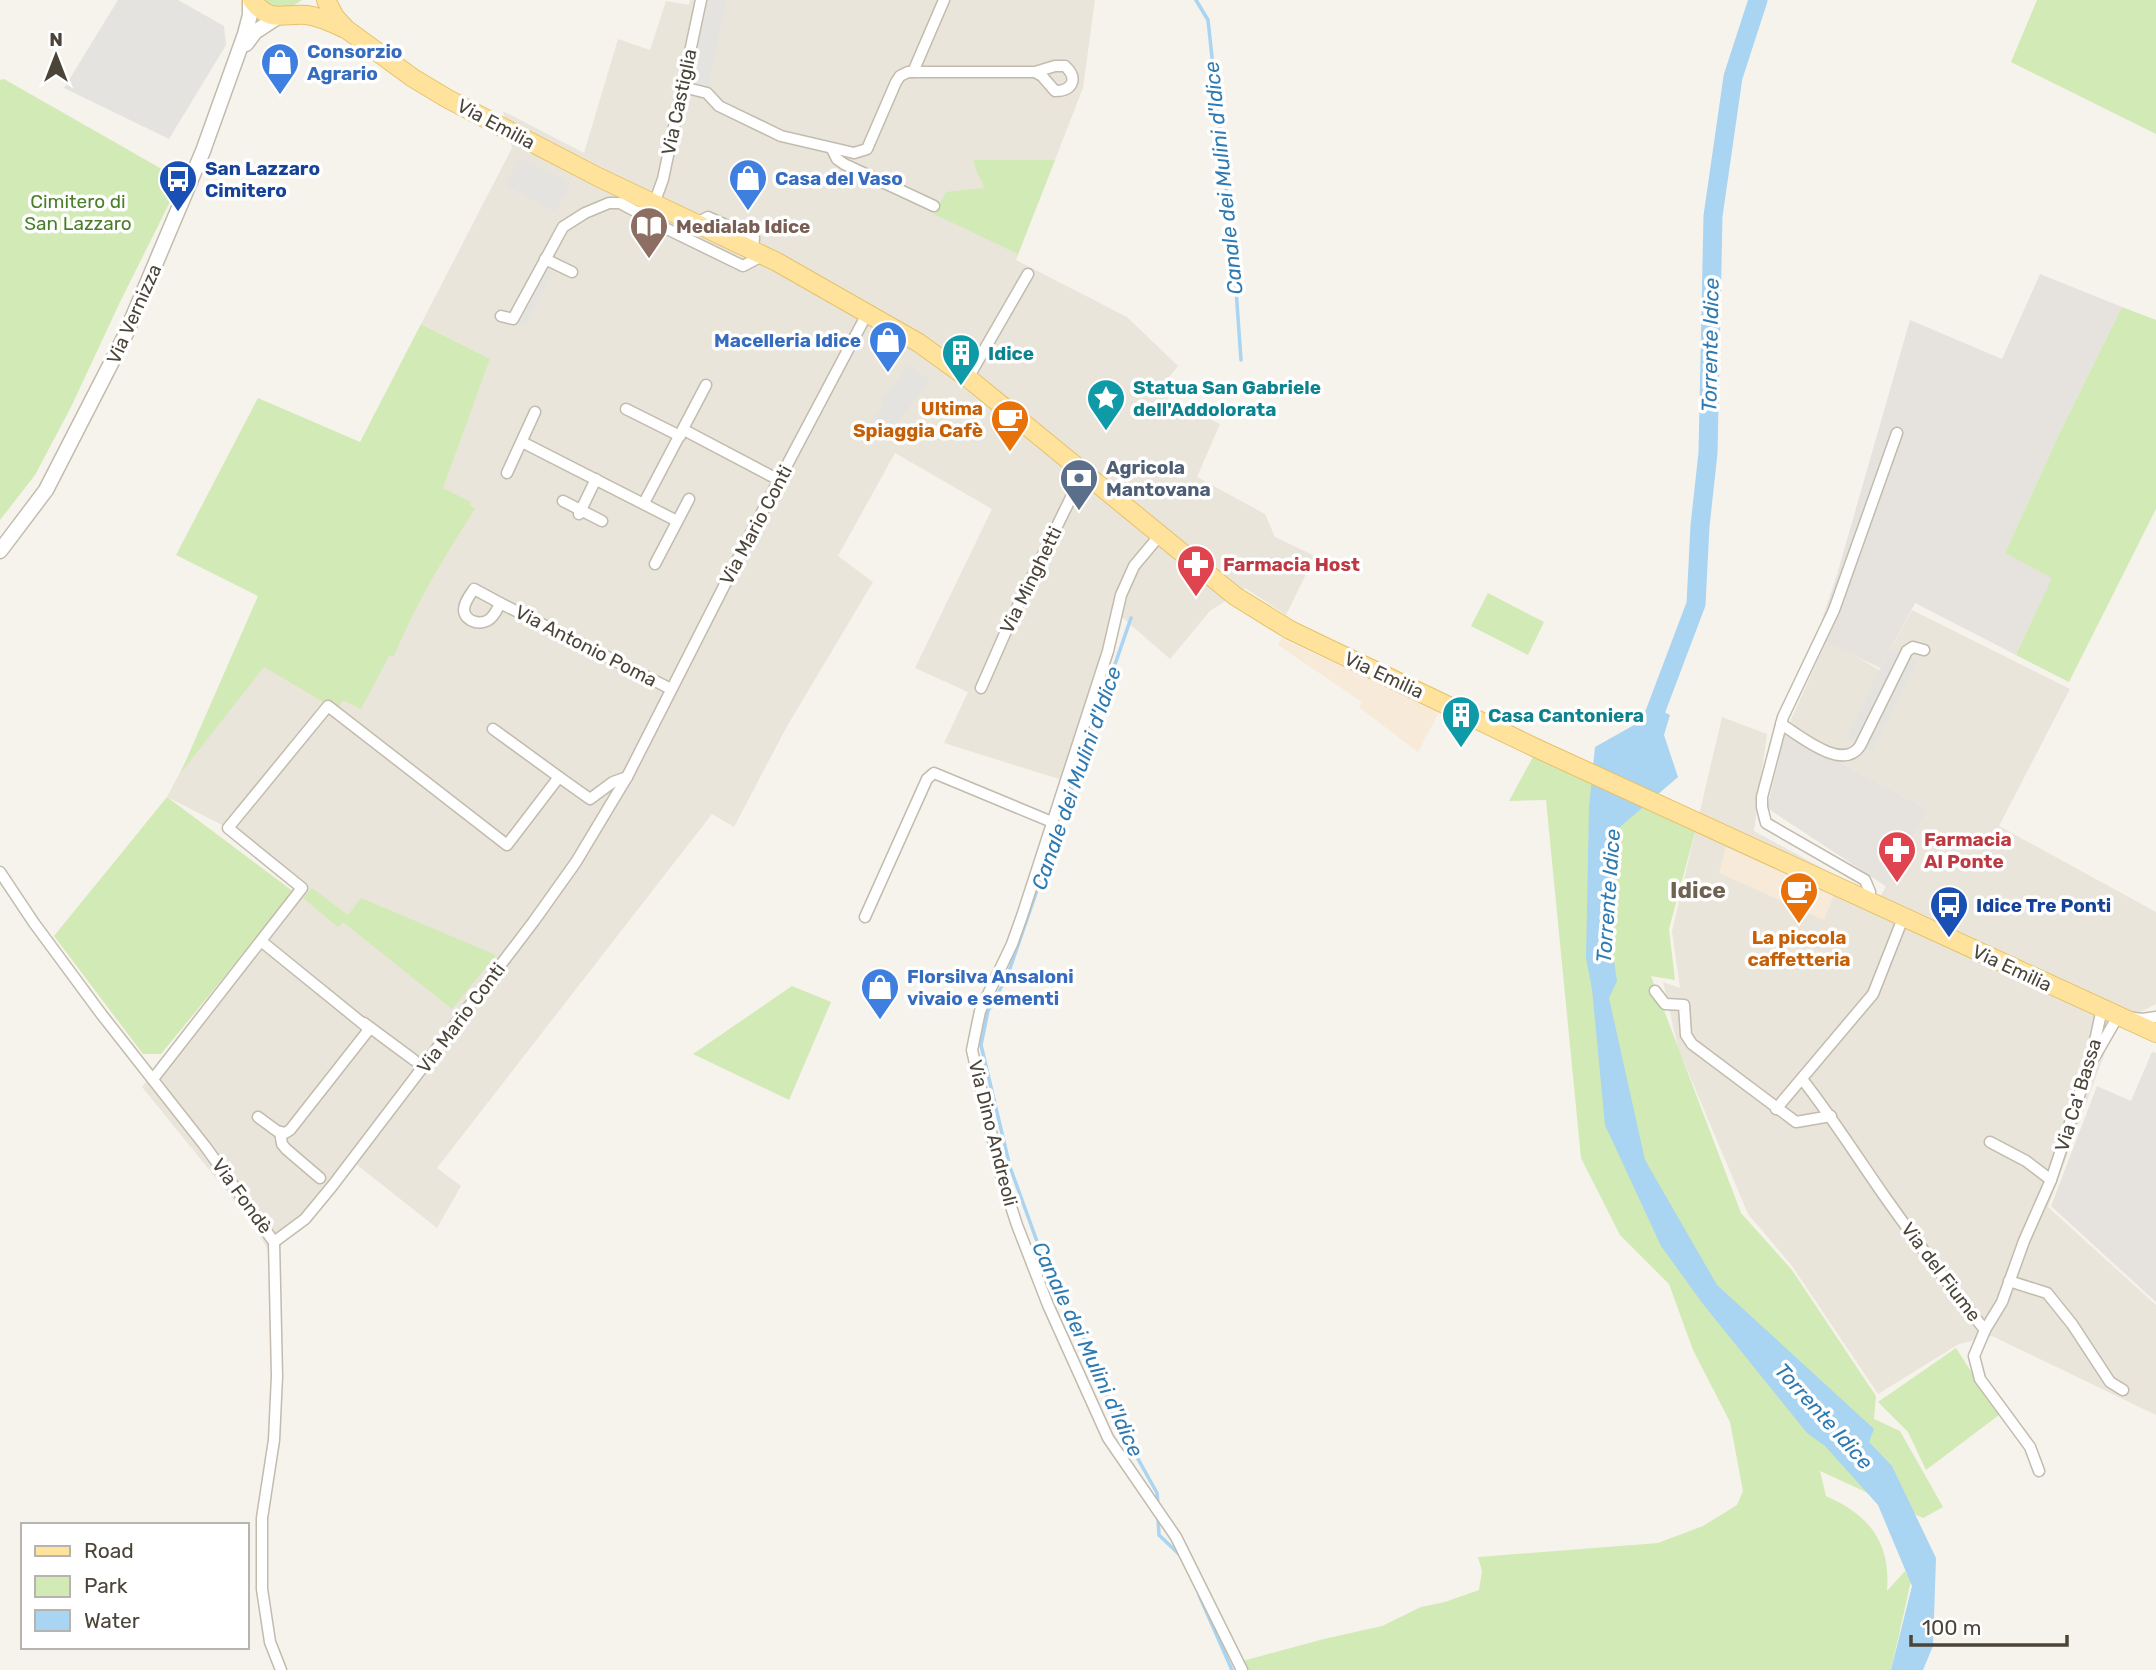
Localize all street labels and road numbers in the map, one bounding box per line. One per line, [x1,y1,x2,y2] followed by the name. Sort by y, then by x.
[657,47,701,157] street label: Via Castiglia
[453,94,539,154] street label: Via Emilia
[102,261,166,367] street label: Via Vernizza
[715,461,797,589] street label: Via Mario Conti
[995,523,1067,637] street label: Via Minghetti
[511,600,661,692] street label: Via Antonio Poma
[1341,647,1427,703] street label: Via Emilia
[1969,940,2055,996] street label: Via Emilia
[412,958,510,1078] street label: Via Mario Conti
[2050,1036,2106,1154] street label: Via Ca' Bassa
[964,1058,1022,1208] street label: Via Dino Andreoli
[207,1154,277,1238] street label: Via Fondè
[1896,1218,1986,1326] street label: Via del Fiume

